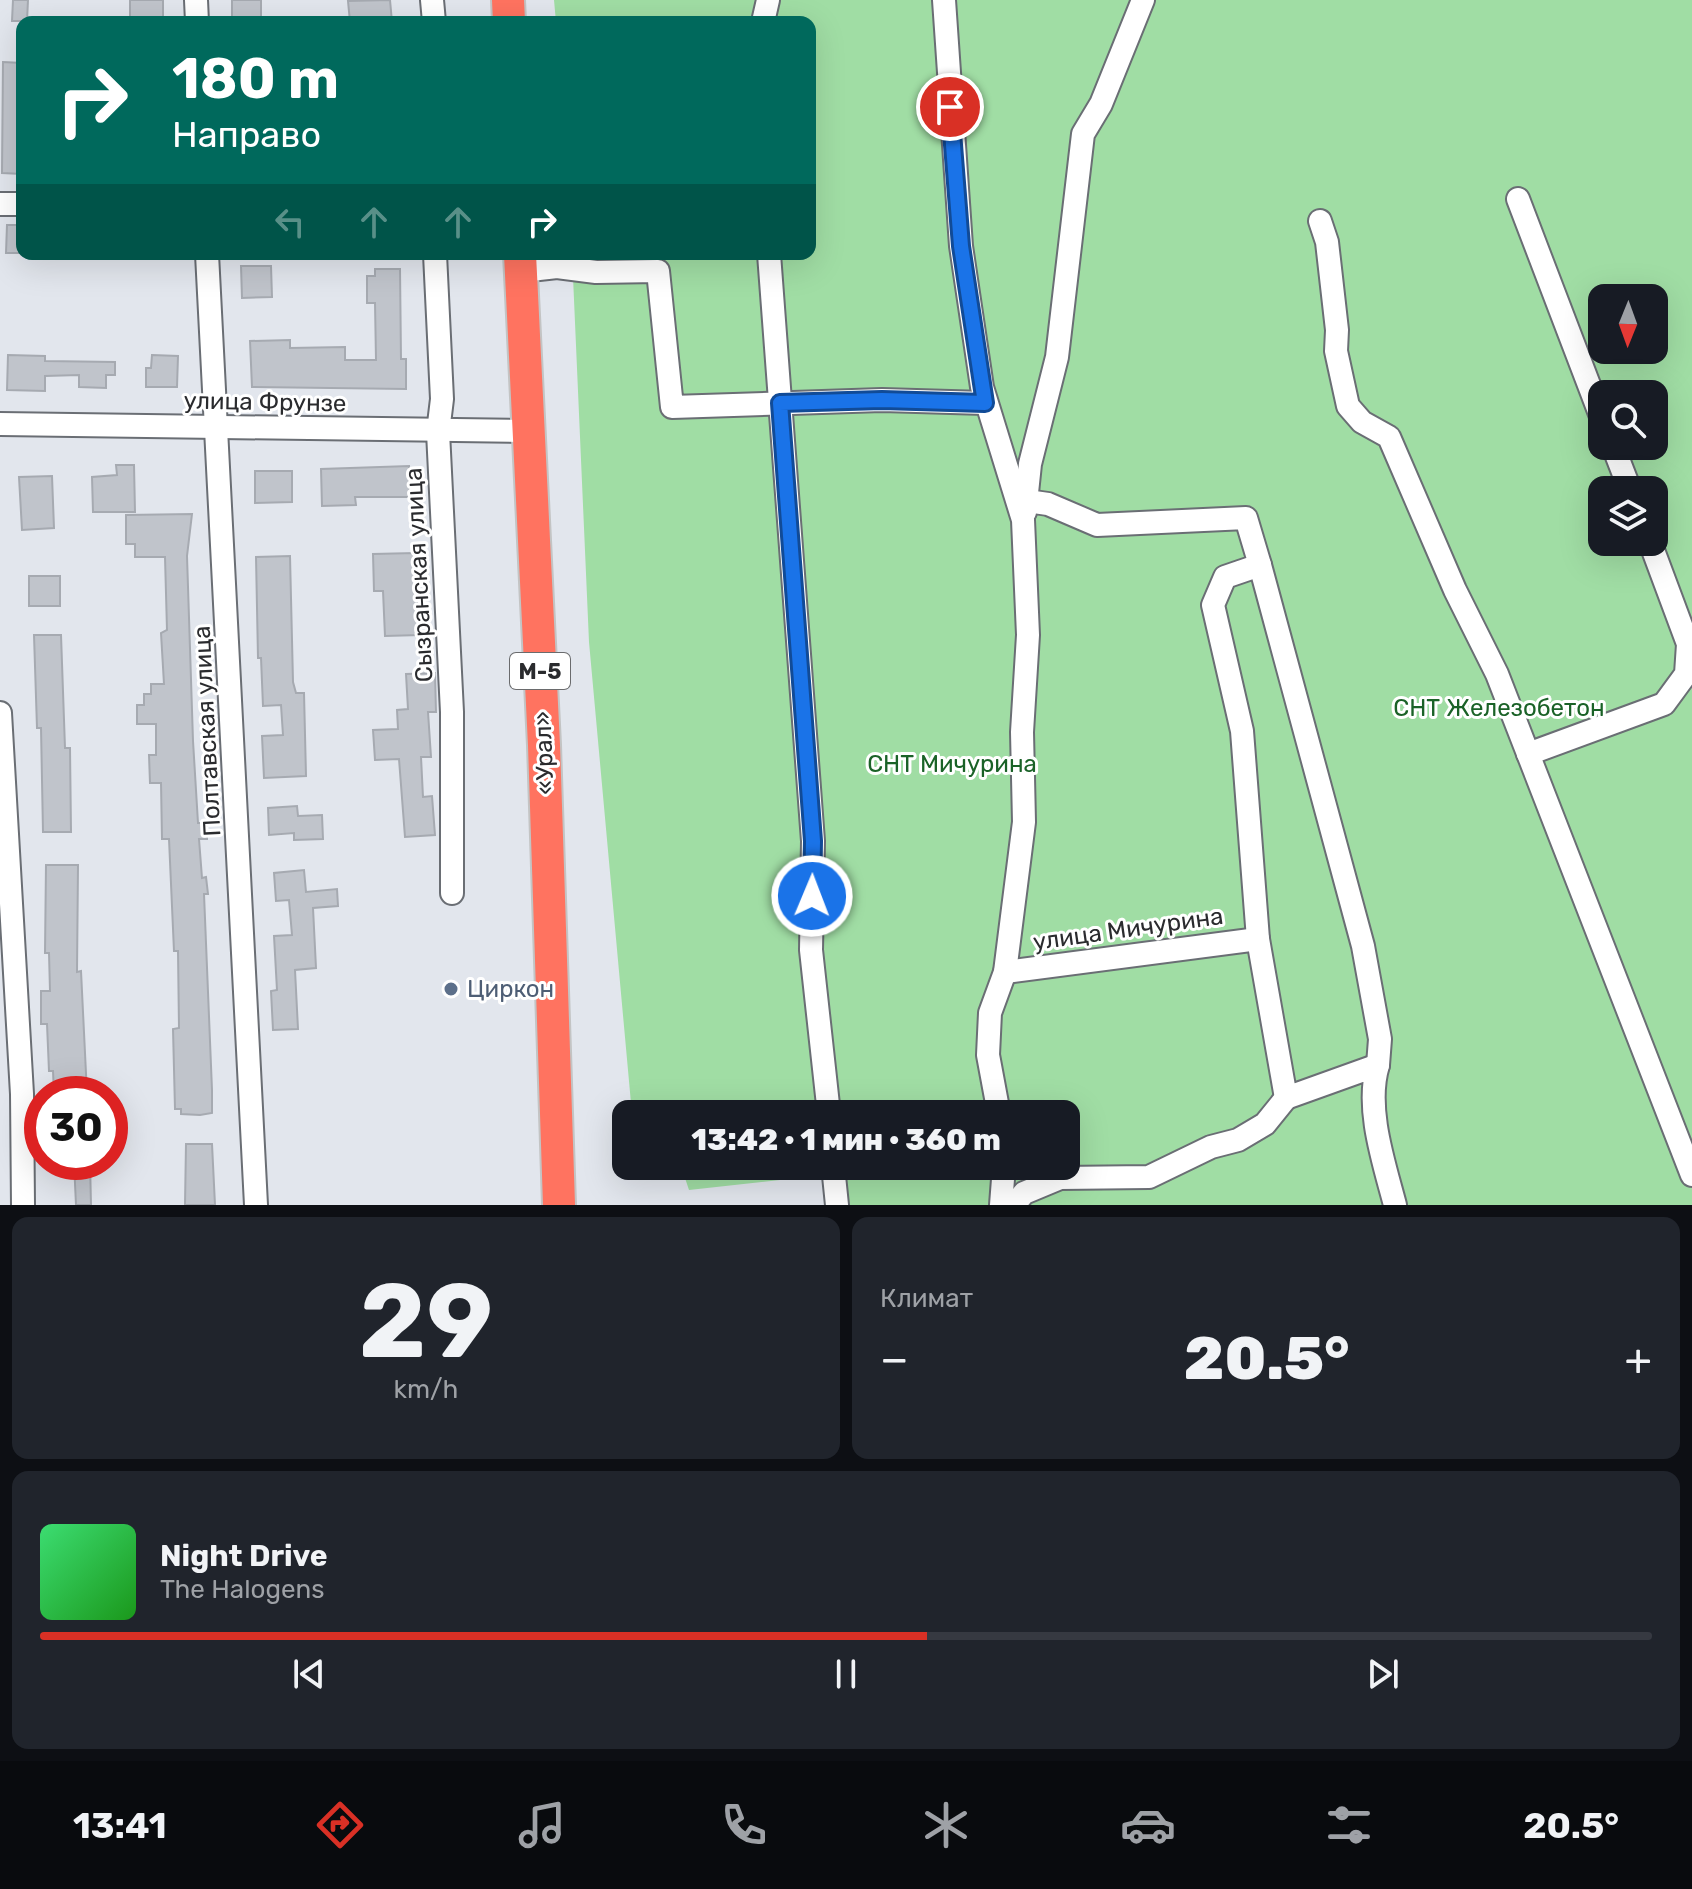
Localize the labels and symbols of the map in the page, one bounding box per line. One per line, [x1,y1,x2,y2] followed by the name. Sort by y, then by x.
[916,73,984,141] pin
[1588,284,1668,364] north arrow
[183,387,347,417] street label: улица Фрунзе
[399,467,439,683] street label: Сызранская улица
[187,625,227,837] street label: Полтавская улица
[510,653,570,689] road number: М-5
[1393,694,1605,722] park label: СНТ Железобетон
[529,711,559,795] street label: «Урал»
[867,750,1037,778] park label: СНТ Мичурина
[770,854,854,938] position arrow
[1031,902,1225,956] street label: улица Мичурина
[467,975,554,1003] place label: Циркон
[442,980,460,998] marker: Циркон
[24,1076,128,1180] speed limit sign: 30

